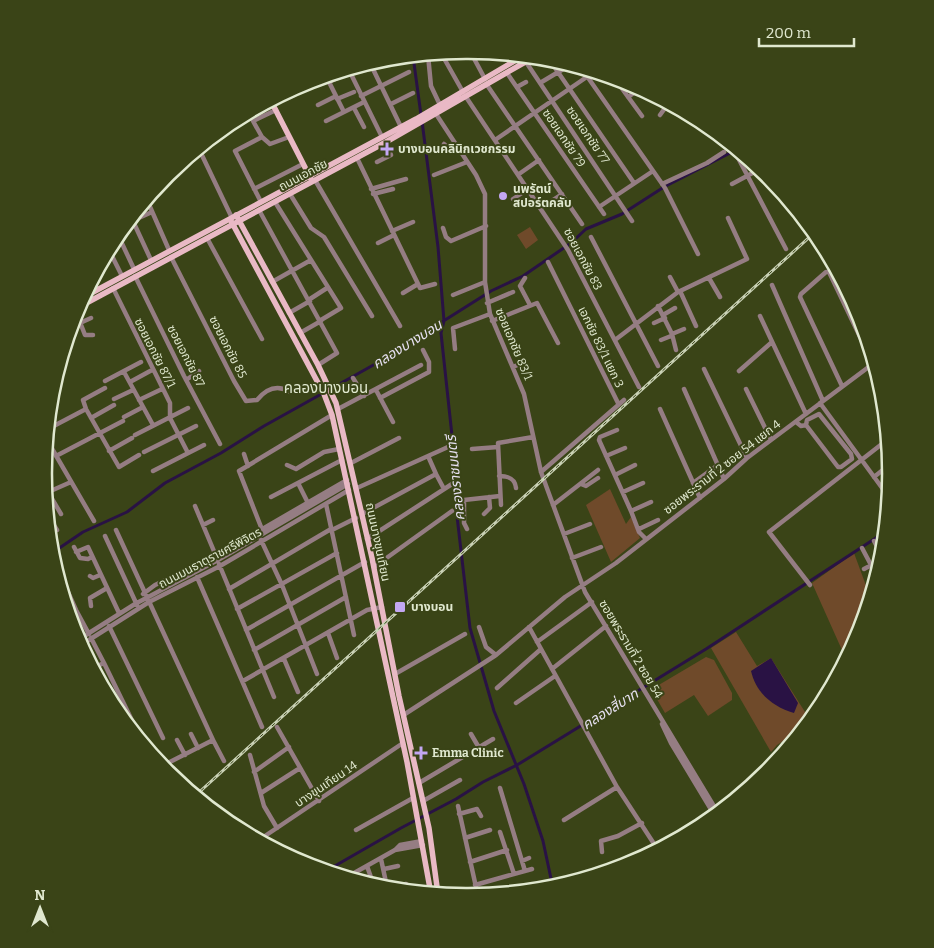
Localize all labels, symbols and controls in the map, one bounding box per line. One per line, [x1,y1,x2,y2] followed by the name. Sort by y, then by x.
[759,15,854,47] scale bar
[766,24,811,42] text: 200 m
[564,104,612,166] street label: ซอยเอกชัย 77
[539,106,589,170] street label: ซอยเอกชัย 79
[380,142,394,156] marker: บางบอนคลินิกเวชกรรม
[398,142,515,156] place label: บางบอนคลินิกเวชกรรม
[276,156,330,194] street label: ถนนเอกชัย
[513,182,572,210] place label: นพรัตน์ สปอร์ตคลับ
[497,190,509,202] marker: นพรัตน์ สปอร์ตคลับ
[561,226,605,293] street label: ซอยเอกชัย 83
[575,304,627,390] street label: เอกชัย 83/1 แยก 3
[493,306,535,382] street label: ซอยเอกชัย 83/1
[206,314,250,380] street label: ซอยเอกชัย 85
[131,316,179,390] street label: ซอยเอกชัย 87/1
[369,316,446,373] water label: คลองบางบอน
[164,323,208,389] street label: ซอยเอกชัย 87
[284,379,368,397] district label: คลองบางบอน
[659,415,783,517] street label: ซอยพระรามที่ 2 ซอย 54 แยก 4
[442,432,468,521] water label: คลองราชมนตรี
[363,502,393,582] street label: ถนนบางขุนเทียน
[156,525,264,591] street label: ถนนมนธาตุราชศรีพิจิตร
[596,596,668,701] street label: ซอยพระรามที่ 2 ซอย 54
[393,600,407,614] marker: บางบอน
[411,600,453,614] place label: บางบอน
[578,684,642,733] water label: คลองสี่บาท
[414,746,428,760] marker: Emma Clinic
[432,746,504,760] place label: Emma Clinic
[292,758,360,810] street label: บางขุนเทียน 14
[15,883,65,933] north arrow
[35,887,46,904] text: N

